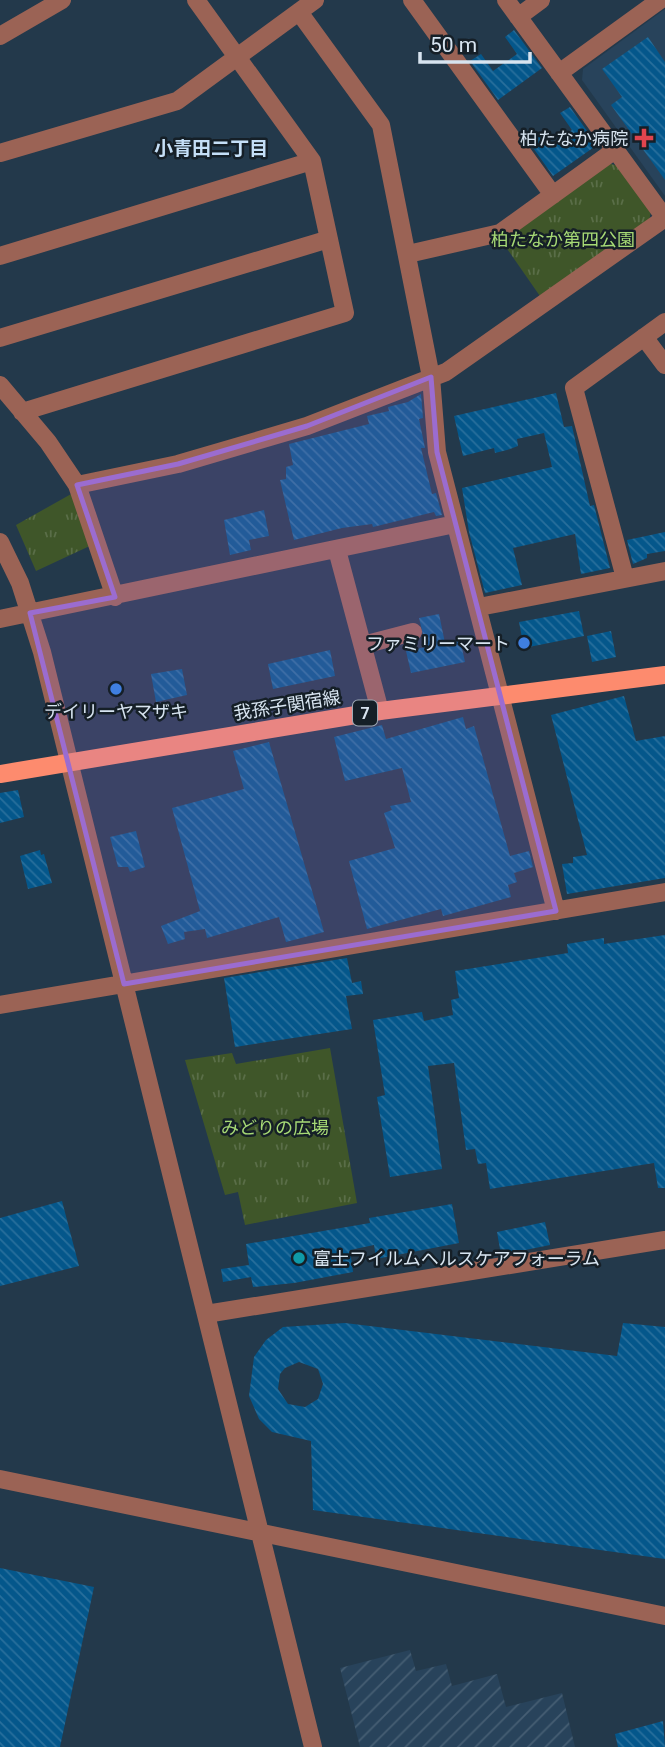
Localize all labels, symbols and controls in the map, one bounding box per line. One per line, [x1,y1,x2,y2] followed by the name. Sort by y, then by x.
[420,21,530,65] scale bar
[430,33,477,57] text: 50 m
[520,128,628,149] place label: 柏たなか病院
[634,128,654,148] marker: 柏たなか病院
[154,137,268,160] district label: 小青田二丁目
[491,229,635,250] park label: 柏たなか第四公園
[366,633,510,654] place label: ファミリーマート
[516,635,532,651] marker: ファミリーマート
[108,681,124,697] marker: デイリーヤマザキ
[232,686,342,724] street label: 我孫子関宿線
[353,700,377,726] road number: 7
[44,701,188,722] place label: デイリーヤマザキ
[221,1117,329,1138] park label: みどりの広場
[313,1248,600,1269] place label: 富士フイルムヘルスケアフォーラム
[291,1250,307,1266] marker: 富士フイルムヘルスケアフォーラム

